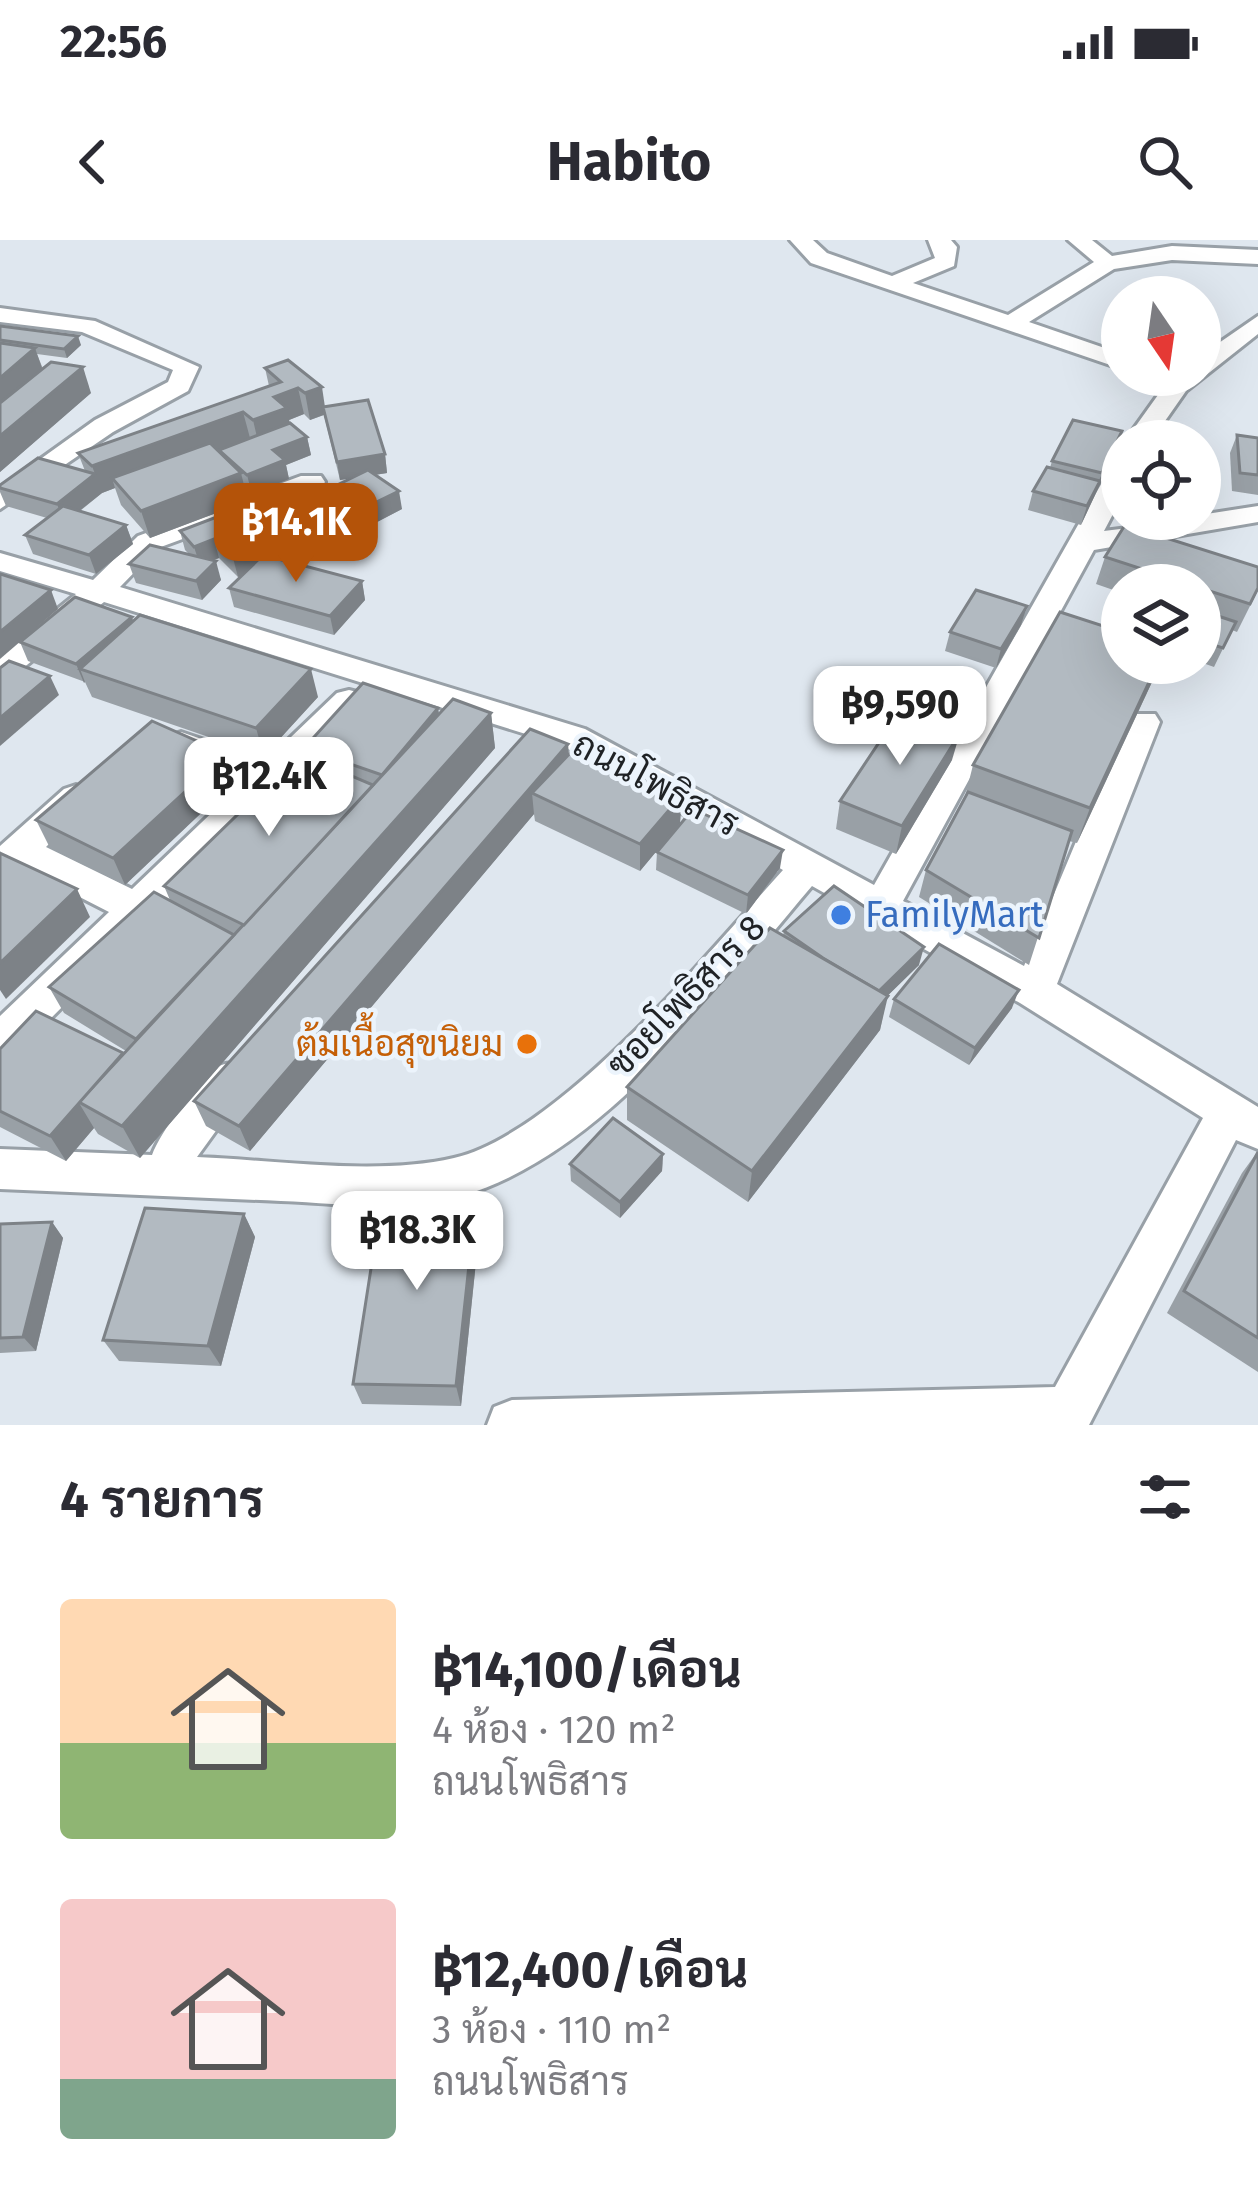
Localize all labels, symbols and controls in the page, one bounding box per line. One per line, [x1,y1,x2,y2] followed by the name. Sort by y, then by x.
[60,15,167,69] text: 22:56
[60,129,126,195] icon: back
[1132,129,1198,195] icon: search
[547,130,711,194] text: Habito
[1101,276,1221,396] north arrow
[1101,276,1221,684] map controls
[1101,420,1221,540] button: locate
[198,483,394,585] pin: ฿14.1K
[241,499,351,545] text: ฿14.1K
[1101,564,1221,684] button: layers
[802,666,998,768] pin: ฿9,590
[840,682,960,728] text: ฿9,590
[565,721,747,846] street label: ถนนโพธิสาร
[171,737,367,839] pin: ฿12.4K
[211,753,327,799] text: ฿12.4K
[865,893,1044,937] place label: FamilyMart
[828,902,854,928] marker: FamilyMart
[597,905,774,1086] street label: ซอยโพธิสาร 8
[296,1011,503,1068] place label: ต้มเนื้อสุขนิยม
[514,1031,540,1057] marker: ต้มเนื้อสุขนิยม
[319,1191,515,1293] pin: ฿18.3K
[358,1207,476,1253] text: ฿18.3K
[1132,1464,1198,1530] icon: filters
[60,1469,264,1531] text: 4 รายการ
[432,1639,742,1701] text: ฿14,100/เดือน
[156,1647,300,1791] icon: home
[432,1707,676,1753] text: 4 ห้อง · 120 m²
[432,1759,629,1805] text: ถนนโพธิสาร
[432,1939,749,2001] text: ฿12,400/เดือน
[156,1947,300,2091] icon: home
[432,2007,671,2053] text: 3 ห้อง · 110 m²
[432,2059,629,2105] text: ถนนโพธิสาร

